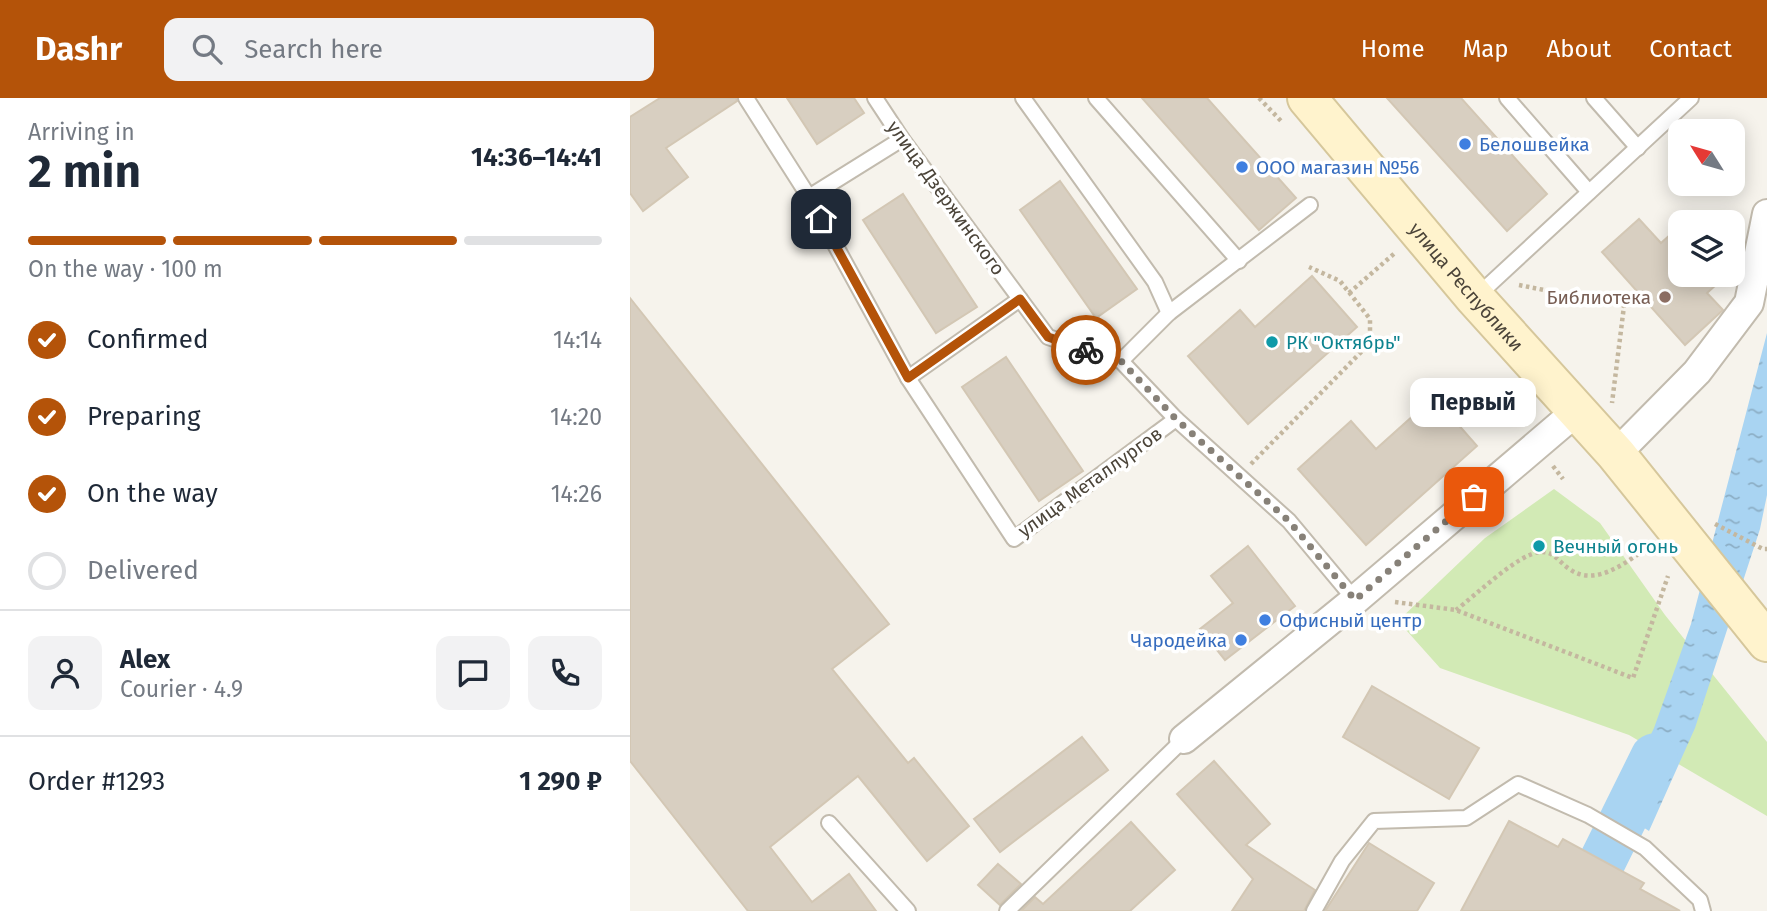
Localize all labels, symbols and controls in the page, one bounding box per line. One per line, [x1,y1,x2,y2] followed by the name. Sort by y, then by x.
[164,18,654,81] search box
[35,29,122,69] text: Dashr
[188,30,226,68] icon: search
[244,34,383,65] text: Search here
[1361,35,1425,63] text: Home
[1463,35,1509,63] text: Map
[1547,35,1611,63] text: About
[1649,35,1732,63] text: Contact
[882,116,1010,280] street label: улица Дзержинского
[28,118,135,146] text: Arriving in
[1668,119,1745,196] north arrow
[1668,119,1745,287] map controls
[1479,133,1590,156] place label: Белошвейка
[1457,136,1473,152] marker: Белошвейка
[471,142,602,173] text: 14:36–14:41
[28,144,141,199] text: 2 min
[1256,156,1419,179] place label: ООО магазин №56
[1234,159,1250,175] marker: ООО магазин №56
[791,189,851,249] pin
[802,200,840,238] icon: home
[1668,210,1745,287] button: layers
[1405,217,1529,356] street label: улица Республики
[28,255,223,283] text: On the way · 100 m
[1546,286,1651,309] place label: Библиотека
[1657,289,1673,305] marker: Библиотека
[1051,315,1121,385] courier
[28,321,66,359] icon: check
[87,324,208,355] text: Confirmed
[553,326,602,354] text: 14:14
[1067,331,1105,369] icon: bike
[1286,331,1401,354] place label: РК "Октябрь"
[1264,334,1280,350] marker: РК "Октябрь"
[1411,378,1537,427] callout: Первый
[1430,388,1516,416] text: Первый
[28,398,66,436] icon: check
[87,401,200,432] text: Preparing
[550,403,602,431] text: 14:20
[1013,422,1167,542] street label: улица Металлургов
[1444,467,1504,527] pin
[28,475,66,513] icon: check
[87,478,218,509] text: On the way
[1455,478,1493,516] icon: bag
[551,480,602,508] text: 14:26
[1553,535,1678,558] place label: Вечный огонь
[1531,538,1547,554] marker: Вечный огонь
[87,555,199,586] text: Delivered
[1279,609,1422,632] place label: Офисный центр
[1257,612,1273,628] marker: Офисный центр
[1131,629,1227,652] place label: Чародейка
[1233,632,1249,648] marker: Чародейка
[28,636,102,710] button: person
[436,636,510,710] button: chat
[528,636,602,710] button: phone
[120,644,170,675] text: Alex
[120,675,243,703] text: Courier · 4.9
[28,766,165,797] text: Order #1293
[519,766,602,797] text: 1 290 ₽

